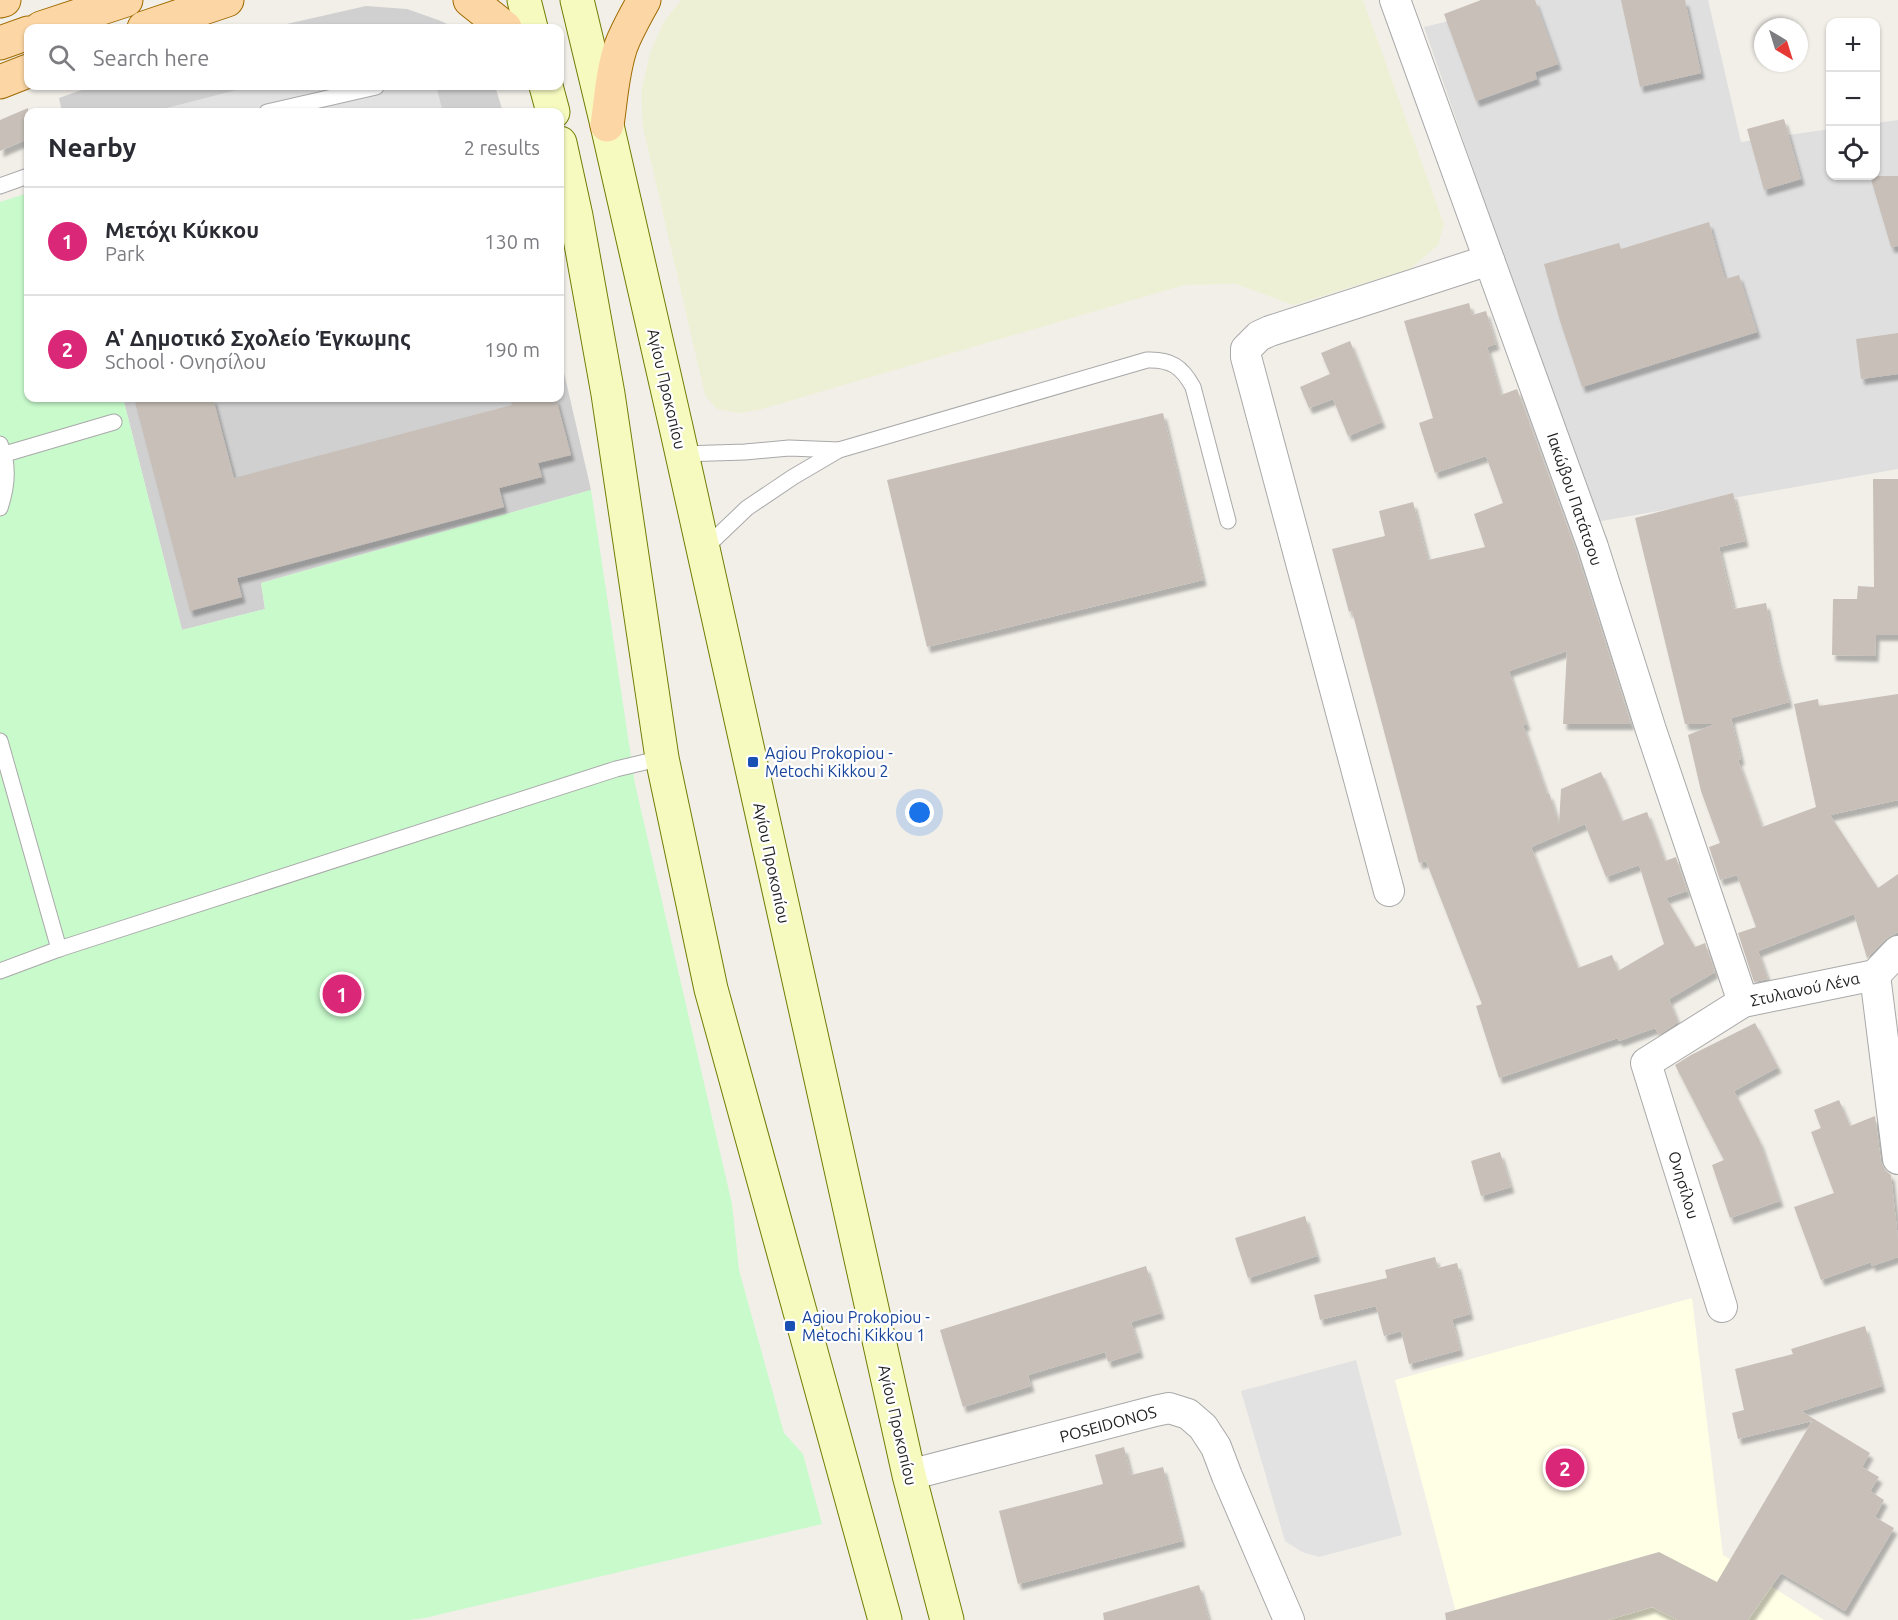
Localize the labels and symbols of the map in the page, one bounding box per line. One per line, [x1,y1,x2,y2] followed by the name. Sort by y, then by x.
[1754,18,1808,72] north arrow
[644,327,690,451] street label: Αγίου Προκοπίου
[1544,430,1606,568] street label: Ιακώβου Πατάτσου
[765,744,893,780] place label: Agiou Prokopiou - Metochi Kikkou 2
[746,755,760,769] marker: Agiou Prokopiou - Metochi Kikkou 2
[905,798,934,827] your location
[750,801,794,925] street label: Αγίου Προκοπίου
[1749,969,1862,1009] street label: Στυλιανού Λένα
[322,972,362,1016] pin: 1
[1665,1149,1703,1221] street label: Ονησίλου
[802,1308,930,1344] place label: Agiou Prokopiou - Metochi Kikkou 1
[783,1319,797,1333] marker: Agiou Prokopiou - Metochi Kikkou 1
[875,1363,921,1487] street label: Αγίου Προκοπίου
[1058,1402,1158,1446] street label: POSEIDONOS
[1546,1446,1584,1490] pin: 2

